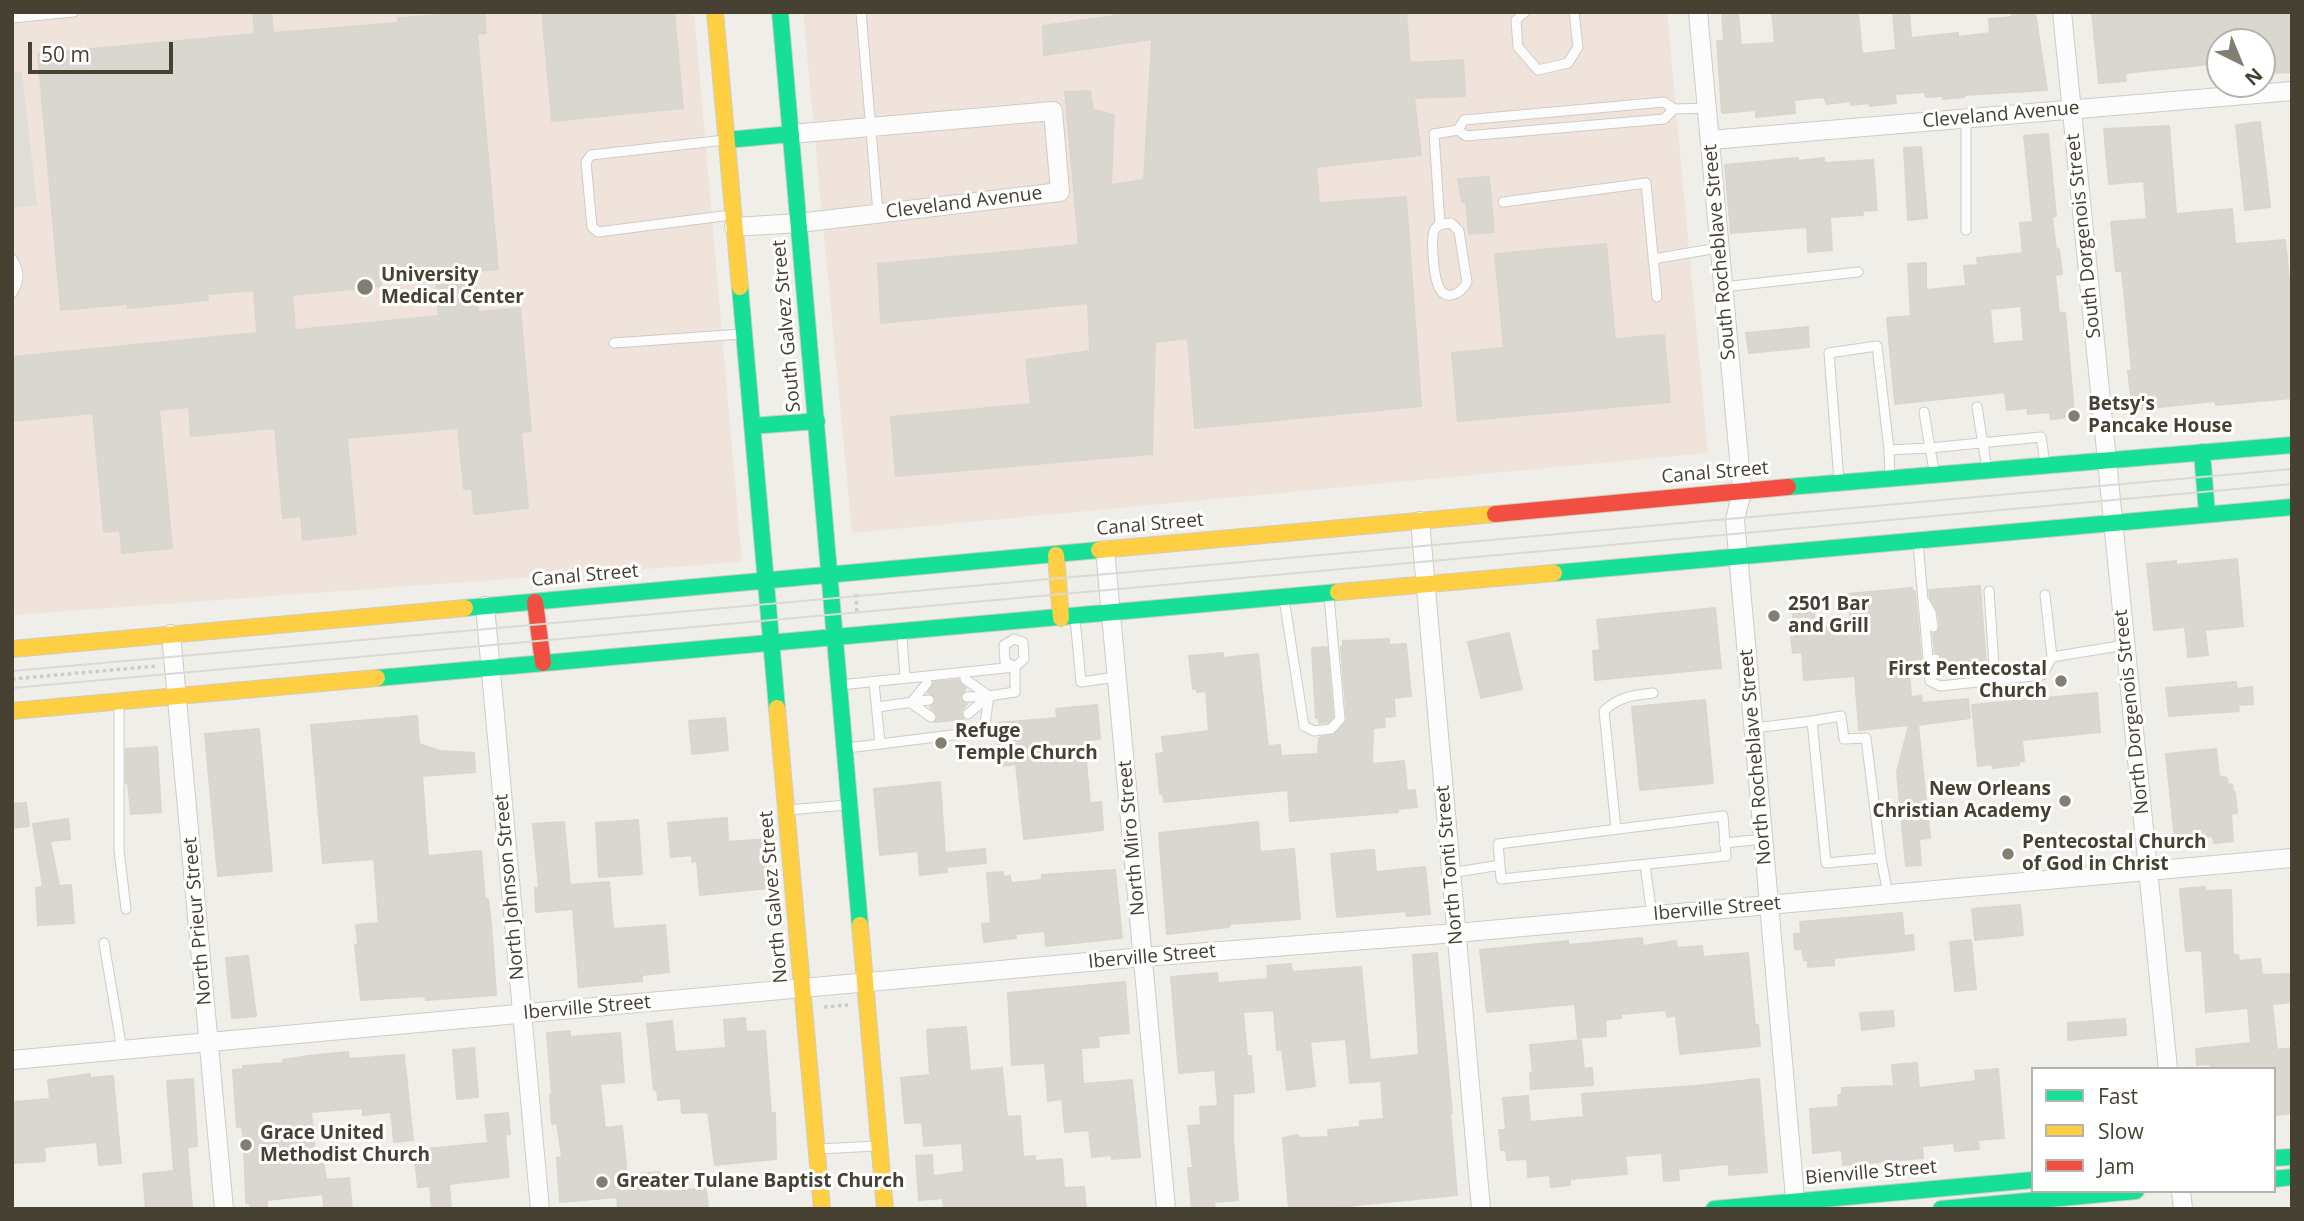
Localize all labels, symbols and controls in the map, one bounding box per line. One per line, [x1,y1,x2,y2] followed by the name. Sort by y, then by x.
[32,28,177,72] scale bar
[2206,28,2276,98] north arrow
[41,40,90,68] text: 50 m
[2239,62,2268,92] text: N
[1922,97,2080,133] street label: Cleveland Avenue
[2062,132,2106,340] street label: South Dorgenois Street
[1699,143,1741,361] street label: South Rocheblave Street
[885,182,1043,224] street label: Cleveland Avenue
[768,239,806,413] street label: South Galvez Street
[381,265,524,309] place label: University Medical Center
[355,277,375,297] marker: University Medical Center
[2088,394,2233,438] place label: Betsy's Pancake House
[2066,408,2082,424] marker: Betsy's Pancake House
[1660,457,1770,489] street label: Canal Street
[1095,509,1205,541] street label: Canal Street
[530,560,640,592] street label: Canal Street
[1788,594,1869,638] place label: 2501 Bar and Grill
[1766,608,1782,624] marker: 2501 Bar and Grill
[2110,608,2154,816] street label: North Dorgenois Street
[1735,648,1777,866] street label: North Rocheblave Street
[1888,659,2047,703] place label: First Pentecostal Church
[2053,673,2069,689] marker: First Pentecostal Church
[955,721,1098,765] place label: Refuge Temple Church
[933,735,949,751] marker: Refuge Temple Church
[1114,759,1150,917] street label: North Miro Street
[1873,779,2051,823] place label: New Orleans Christian Academy
[1432,784,1468,946] street label: North Tonti Street
[491,793,529,981] street label: North Johnson Street
[2057,793,2073,809] marker: New Orleans Christian Academy
[755,810,793,984] street label: North Galvez Street
[2022,832,2207,876] place label: Pentecostal Church of God in Christ
[179,836,217,1006] street label: North Prieur Street
[2000,846,2016,862] marker: Pentecostal Church of God in Christ
[1652,892,1782,926] street label: Iberville Street
[1087,940,1217,974] street label: Iberville Street
[522,991,652,1025] street label: Iberville Street
[2031,1067,2276,1193] legend
[2098,1082,2138,1110] text: Fast
[2098,1117,2144,1145] text: Slow
[260,1123,430,1167] place label: Grace United Methodist Church
[238,1137,254,1153] marker: Grace United Methodist Church
[2098,1152,2135,1180] text: Jam
[1804,1156,1938,1190] street label: Bienville Street
[616,1171,904,1193] place label: Greater Tulane Baptist Church
[594,1174,610,1190] marker: Greater Tulane Baptist Church

